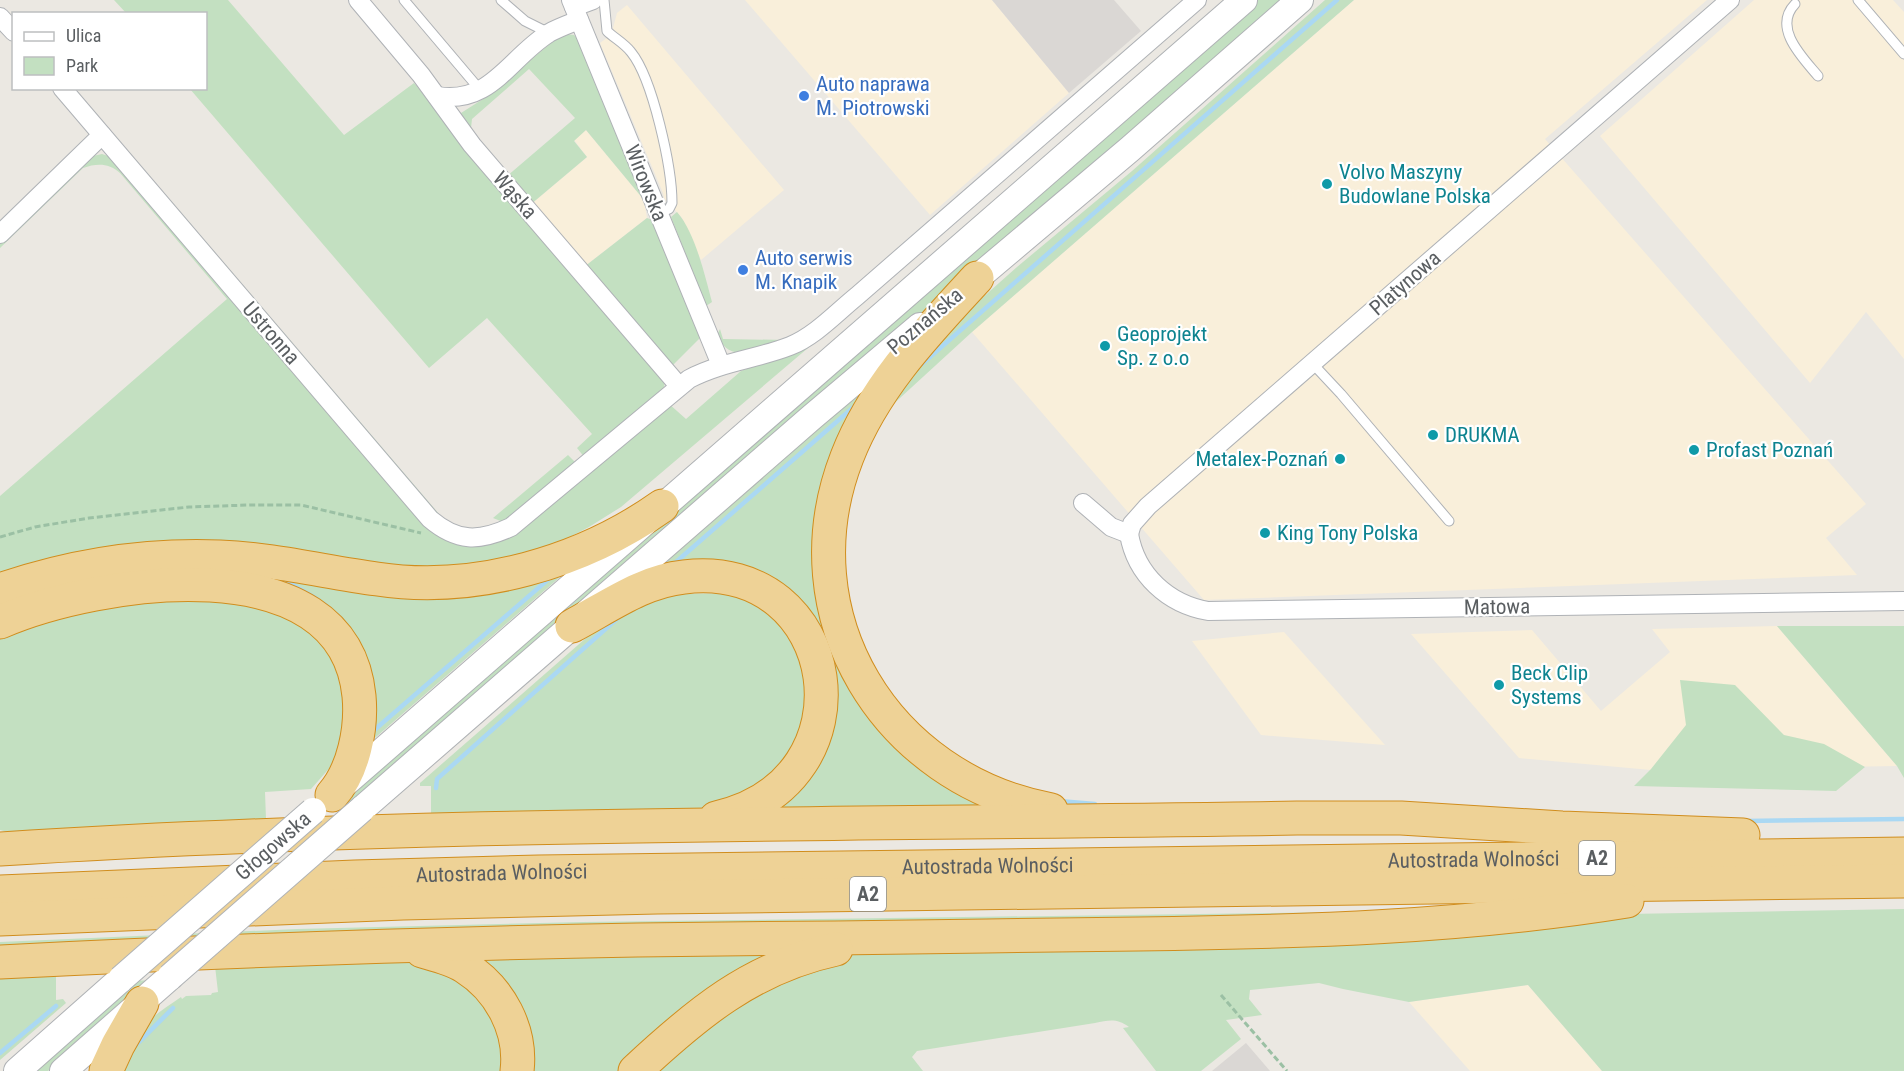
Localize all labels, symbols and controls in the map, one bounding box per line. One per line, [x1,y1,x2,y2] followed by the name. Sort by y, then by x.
[12,12,207,90] legend
[66,25,101,46] text: Ulica
[66,55,98,76] text: Park
[816,72,930,120] place label: Auto naprawa M. Piotrowski
[797,89,811,103] marker: Auto naprawa M. Piotrowski
[620,141,672,225] street label: Wirowska
[1339,160,1491,208] place label: Volvo Maszyny Budowlane Polska
[488,166,542,224] street label: Wąska
[1320,177,1334,191] marker: Volvo Maszyny Budowlane Polska
[755,246,853,294] place label: Auto serwis M. Knapik
[1365,246,1445,320] street label: Platynowa
[736,263,750,277] marker: Auto serwis M. Knapik
[883,283,967,359] street label: Poznańska
[237,297,305,369] street label: Ustronna
[1117,322,1207,370] place label: Geoprojekt Sp. z o.o
[1098,339,1112,353] marker: Geoprojekt Sp. z o.o
[1445,423,1520,447] place label: DRUKMA
[1426,428,1440,442] marker: DRUKMA
[1706,438,1833,462] place label: Profast Poznań
[1687,443,1701,457] marker: Profast Poznań
[1195,447,1328,471] place label: Metalex-Poznań
[1333,452,1347,466] marker: Metalex-Poznań
[1277,521,1418,545] place label: King Tony Polska
[1258,526,1272,540] marker: King Tony Polska
[1464,594,1530,620] street label: Matowa
[1511,661,1588,709] place label: Beck Clip Systems
[1492,678,1506,692] marker: Beck Clip Systems
[231,807,316,885] street label: Głogowska
[1579,841,1615,875] road number: A2
[1387,847,1560,873] street label: Autostrada Wolności
[902,853,1074,879] street label: Autostrada Wolności
[415,859,588,887] street label: Autostrada Wolności
[850,877,886,911] road number: A2

